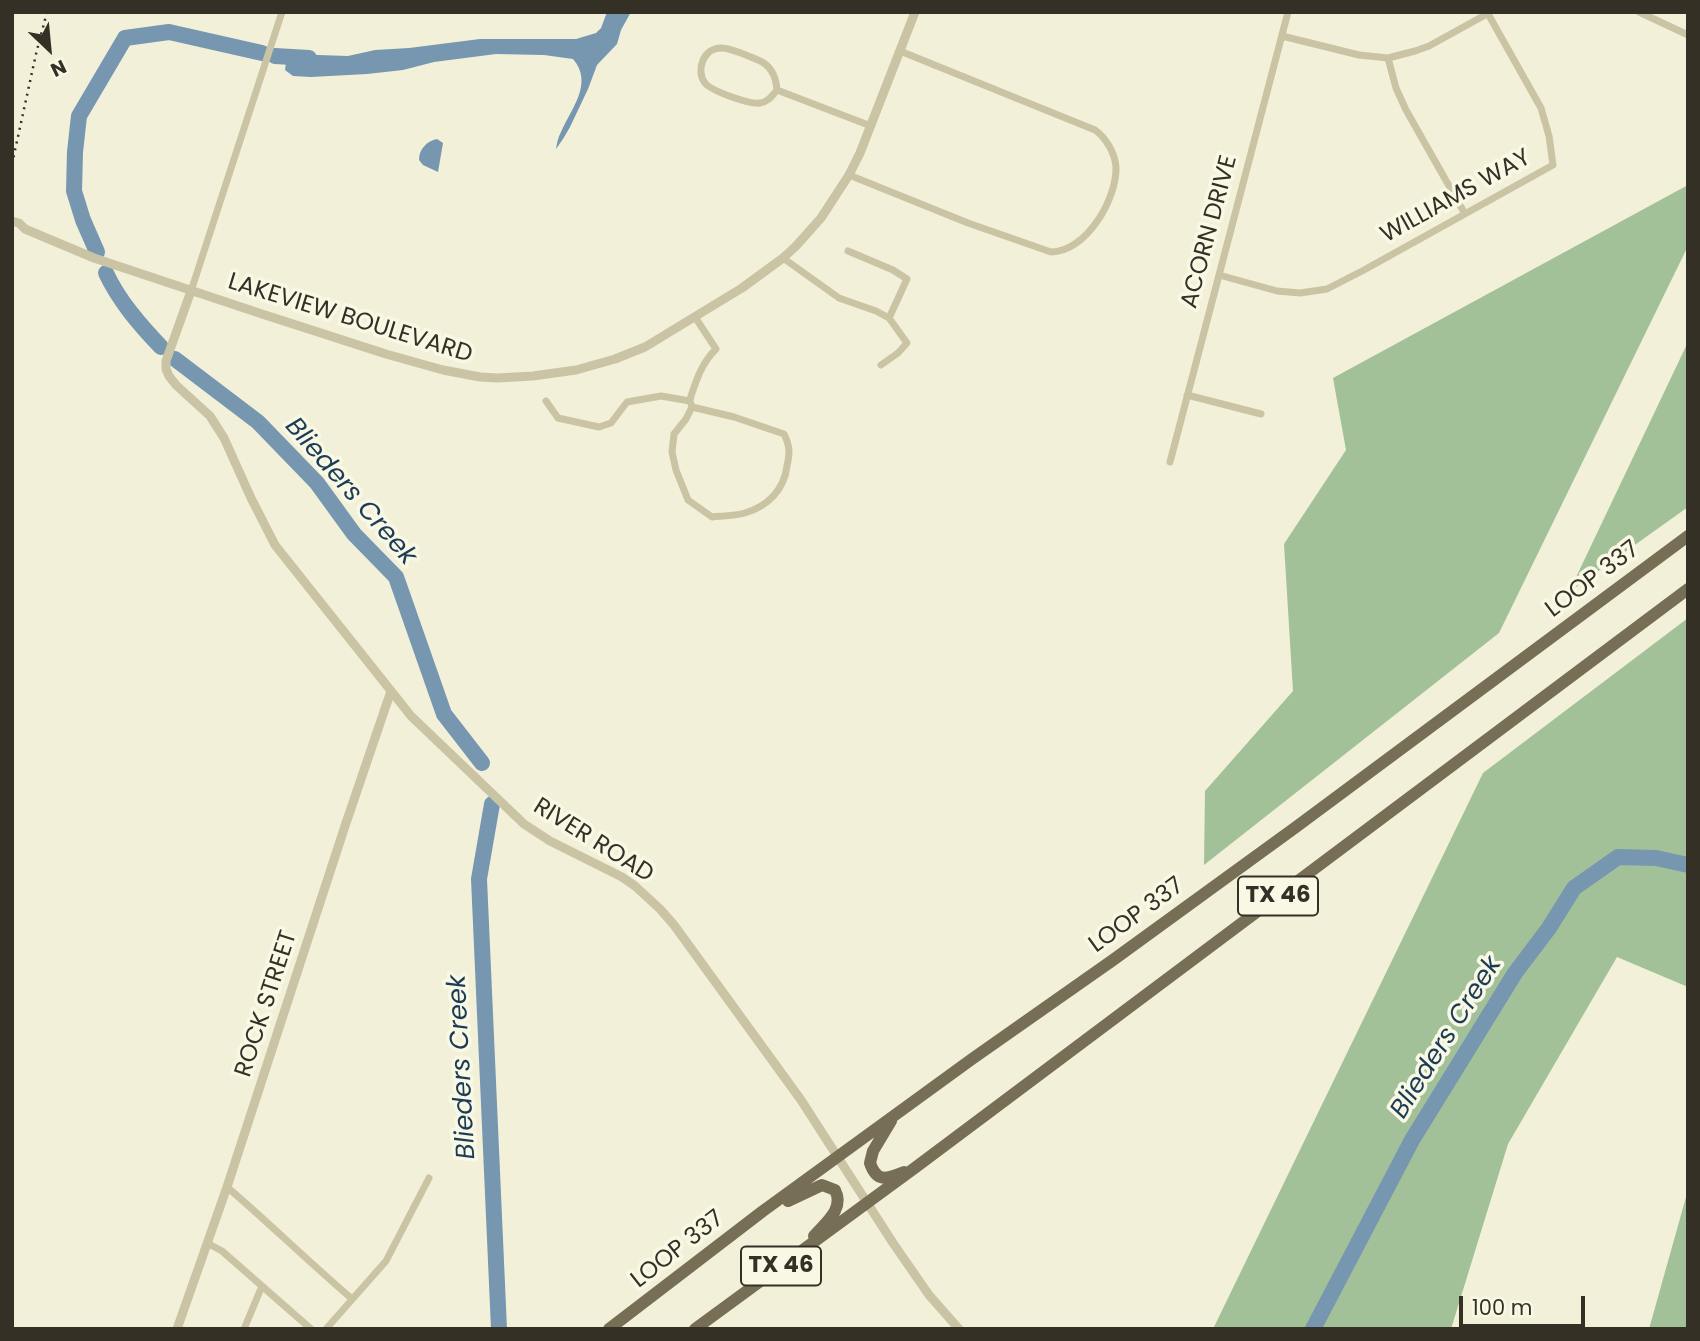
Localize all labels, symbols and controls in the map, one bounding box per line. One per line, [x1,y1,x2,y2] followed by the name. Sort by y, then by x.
[14,14,84,84] north arrow
[46,53,71,84] text: N
[1376,144,1536,250] street label: WILLIAMS WAY
[1176,152,1244,312] street label: ACORN DRIVE
[224,268,476,370] street label: LAKEVIEW BOULEVARD
[278,412,422,572] water label: Blieders Creek
[1540,535,1646,625] street label: LOOP 337
[527,793,659,889] street label: RIVER ROAD
[1084,872,1190,960] street label: LOOP 337
[1238,876,1318,916] road number: TX 46
[230,927,304,1081] street label: ROCK STREET
[1385,951,1509,1125] water label: Blieders Creek
[443,974,483,1160] water label: Blieders Creek
[626,1205,730,1295] street label: LOOP 337
[741,1246,821,1286] road number: TX 46
[1462,1282,1588,1326] scale bar
[1472,1293,1532,1322] text: 100 m

